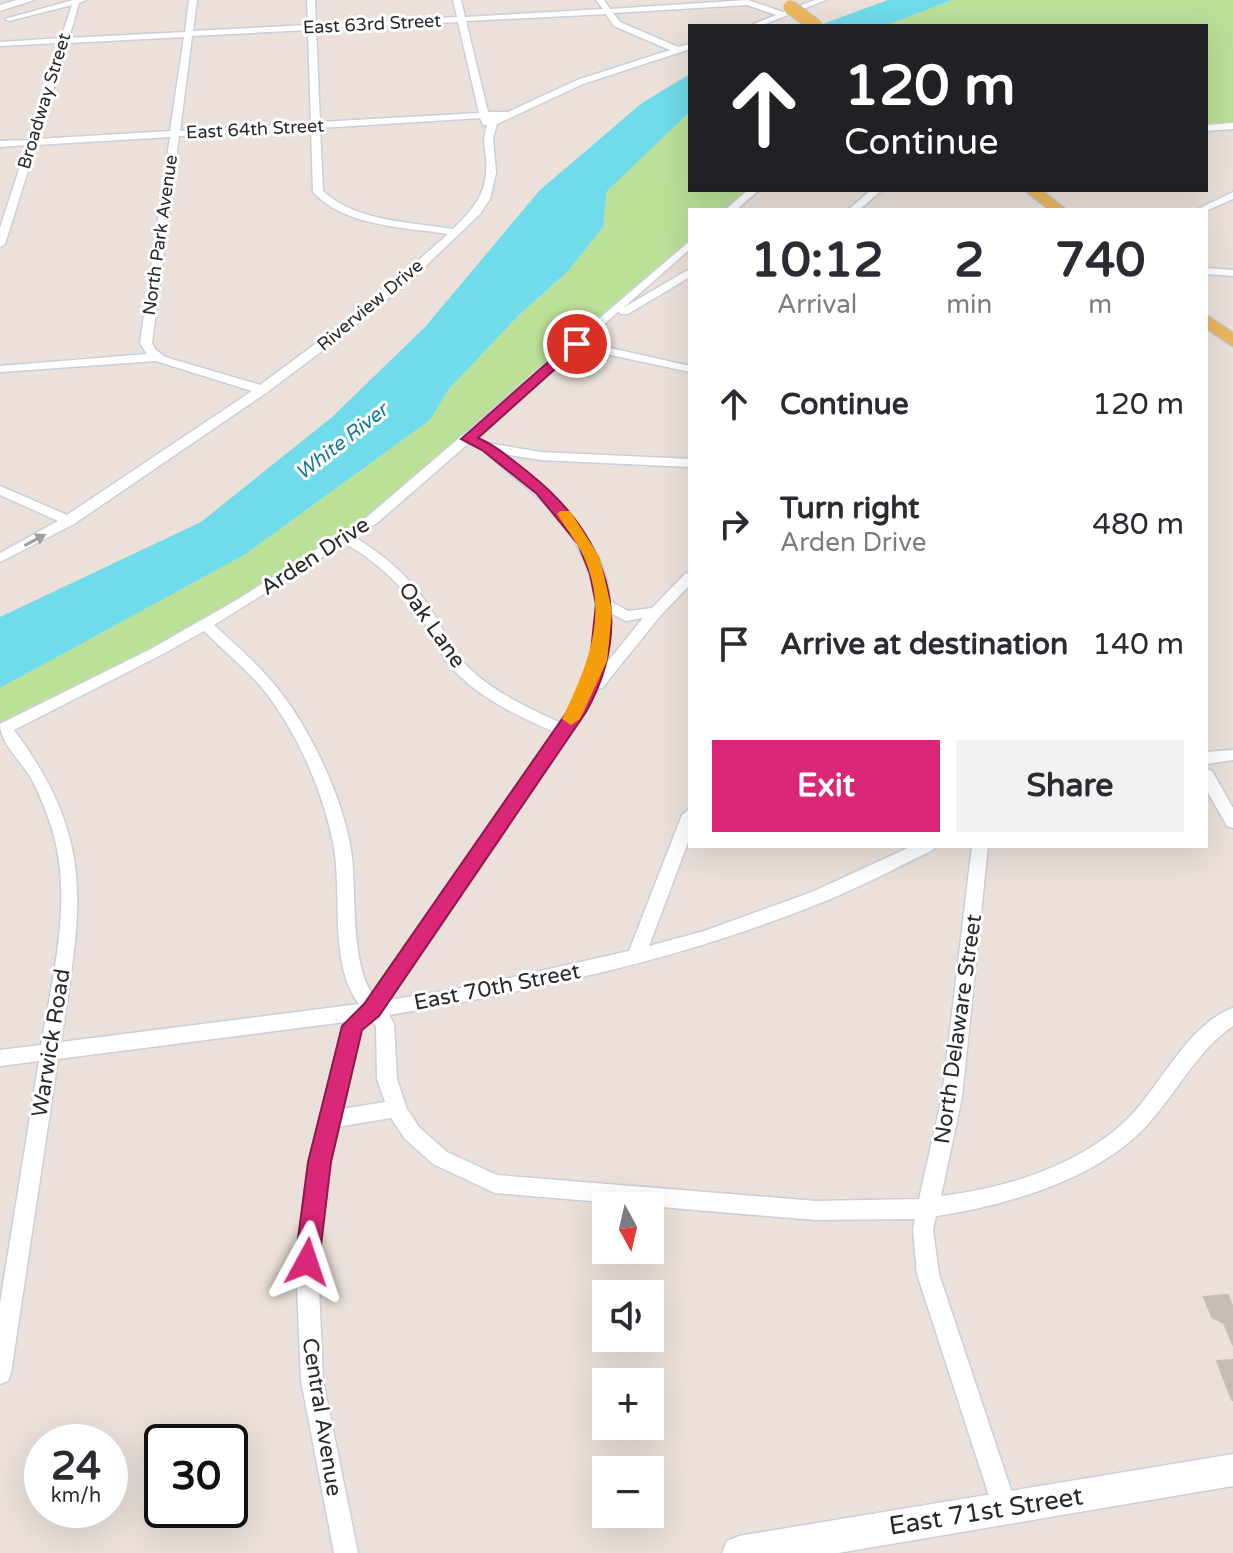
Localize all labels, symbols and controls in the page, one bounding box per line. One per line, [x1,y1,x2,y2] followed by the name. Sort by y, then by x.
[302,9,442,39] street label: East 63rd Street
[13,30,75,172] street label: Broadway Street
[844,53,1015,120] text: 120 m
[712,56,816,160] icon: ahead
[185,114,325,144] street label: East 64th Street
[844,121,999,164] text: Continue
[138,153,182,317] street label: North Park Avenue
[751,232,884,290] text: 10:12
[954,232,984,290] text: 2
[1055,232,1145,290] text: 740
[313,254,427,356] street label: Riverview Drive
[777,289,857,320] text: Arrival
[946,289,992,320] text: min
[1088,289,1112,320] text: m
[543,310,611,378] pin
[555,322,599,366] icon: arrive
[712,382,756,426] icon: ahead
[780,386,909,423] text: Continue
[1092,386,1184,423] text: 120 m
[291,397,395,485] water label: White River
[780,490,920,527] text: Turn right
[712,502,756,546] icon: right
[1092,506,1184,543] text: 480 m
[256,511,374,601] street label: Arden Drive
[780,527,927,558] text: Arden Drive
[24,534,46,548] one-way arrow
[393,577,471,673] street label: Oak Lane
[712,622,756,666] icon: arrive
[780,626,1068,663] text: Arrive at destination
[1092,626,1184,663] text: 140 m
[712,740,940,832] button: Exit
[956,740,1184,832] button: Share
[929,912,987,1146] street label: North Delaware Street
[412,958,582,1016] street label: East 70th Street
[26,967,76,1119] street label: Warwick Road
[592,1192,664,1264] north arrow
[592,1192,664,1528] map controls
[265,1220,349,1304] position arrow
[592,1280,664,1352] button: sound
[297,1336,347,1498] street label: Central Avenue
[592,1368,664,1440] button: +
[144,1424,248,1528] speed limit sign: 30
[51,1442,101,1490] text: 24
[592,1456,664,1528] button: −
[887,1480,1085,1542] street label: East 71st Street
[51,1484,101,1508] text: km/h

